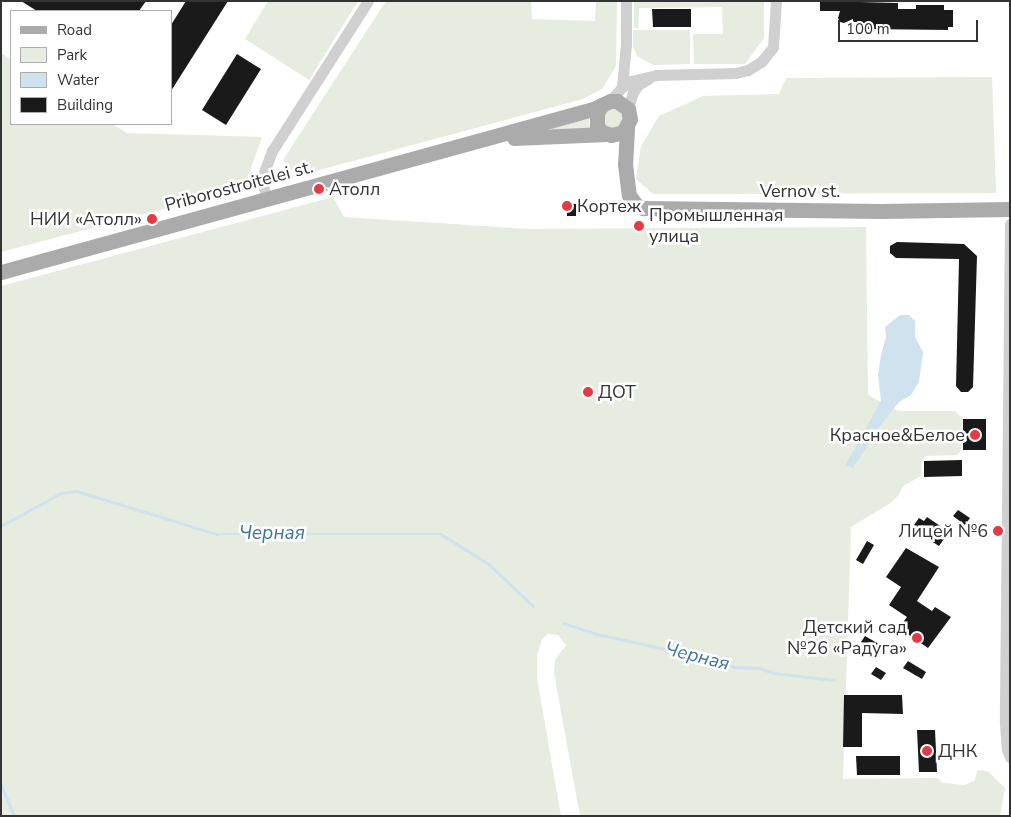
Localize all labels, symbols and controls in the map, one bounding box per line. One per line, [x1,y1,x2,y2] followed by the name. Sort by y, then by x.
[10,10,172,125] legend
[841,10,981,42] scale bar
[846,19,890,39] text: 100 m
[57,20,92,40] text: Road
[57,45,87,65] text: Park
[57,70,99,90] text: Water
[57,95,113,115] text: Building
[162,156,316,216] street label: Priborostroitelei st.
[329,178,380,200] place label: Атолл
[760,180,840,202] street label: Vernov st.
[313,183,325,195] marker: Атолл
[577,195,641,217] place label: Кортеж
[561,200,573,212] marker: Кортеж
[649,205,783,248] place label: Промышленная улица
[30,208,142,230] place label: НИИ «Атолл»
[146,213,158,225] marker: НИИ «Атолл»
[633,220,645,232] marker: Промышленная улица
[598,381,636,403] place label: ДОТ
[582,386,594,398] marker: ДОТ
[830,424,965,446] place label: Красное&Белое
[969,429,981,441] marker: Красное&Белое
[898,520,988,542] place label: Лицей №6
[239,523,305,545] water label: Черная
[992,525,1004,537] marker: Лицей №6
[787,617,907,660] place label: Детский сад №26 «Радуга»
[911,632,923,644] marker: Детский сад №26 «Радуга»
[662,638,732,676] water label: Черная
[938,740,977,762] place label: ДНК
[920,744,934,758] marker: ДНК

